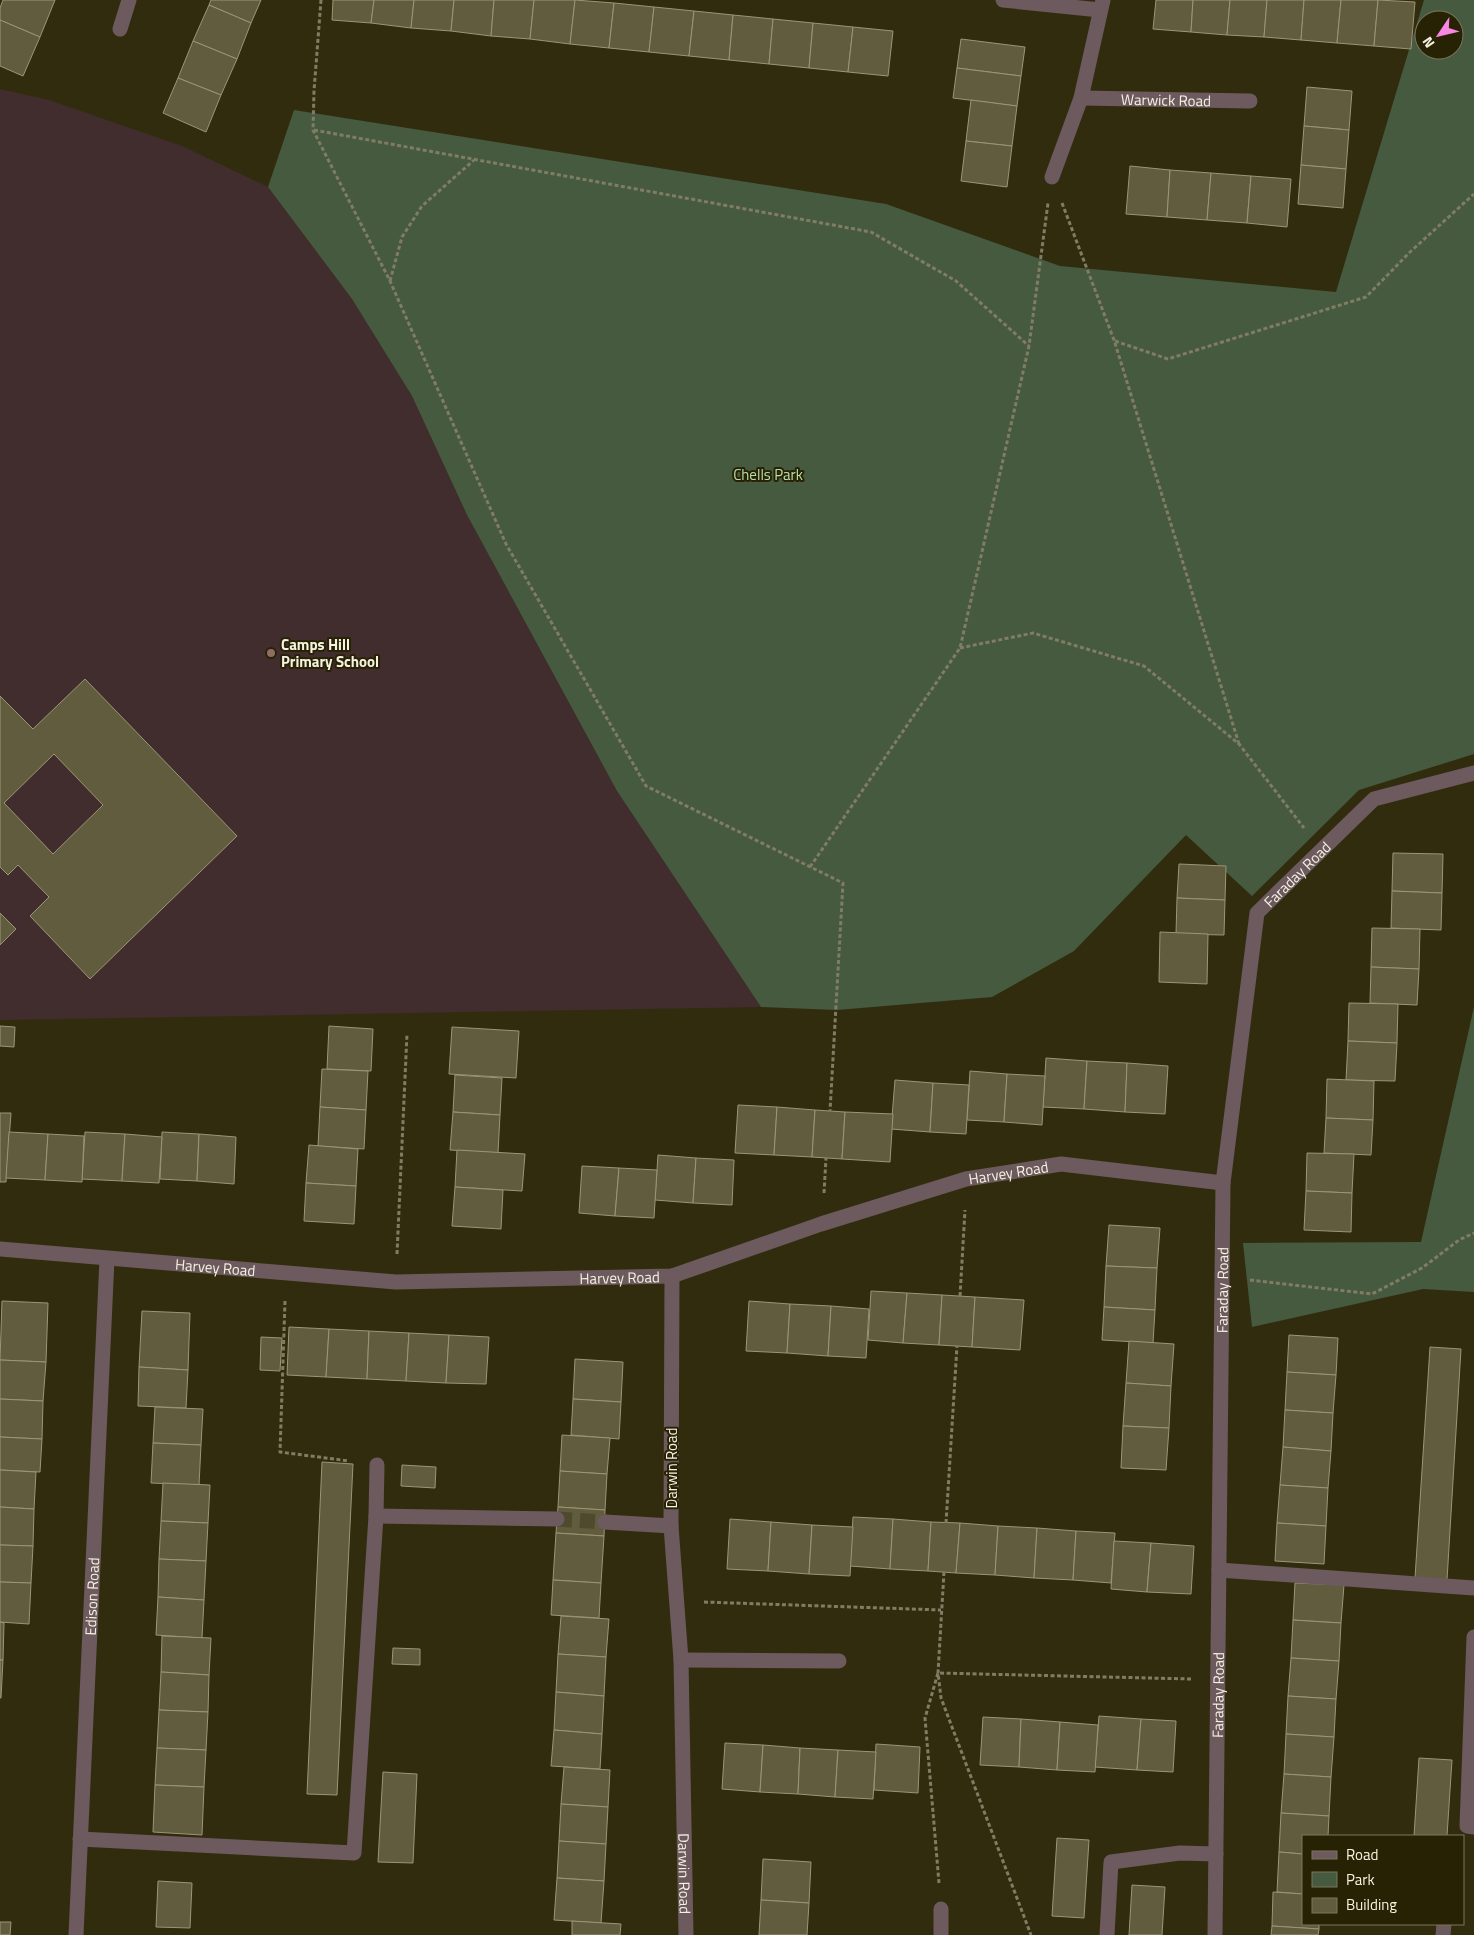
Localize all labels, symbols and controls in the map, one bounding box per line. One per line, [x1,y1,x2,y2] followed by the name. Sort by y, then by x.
[1414,10,1464,60] north arrow
[1417,33,1439,53] text: N
[1121,87,1211,112] street label: Warwick Road
[733,463,803,486] park label: Chells Park
[281,633,379,673] place label: Camps Hill Primary School
[265,647,277,659] marker: Camps Hill Primary School
[1258,836,1336,912] street label: Faraday Road
[967,1155,1050,1190] street label: Harvey Road
[1210,1247,1234,1333] street label: Faraday Road
[174,1252,256,1282] street label: Harvey Road
[579,1265,660,1290] street label: Harvey Road
[660,1428,683,1508] street label: Darwin Road
[78,1557,105,1636] street label: Edison Road
[1206,1652,1230,1738] street label: Faraday Road
[673,1833,697,1914] street label: Darwin Road
[1302,1835,1464,1925] legend
[1346,1843,1378,1866] text: Road
[1346,1868,1375,1891] text: Park
[1346,1893,1397,1916] text: Building

